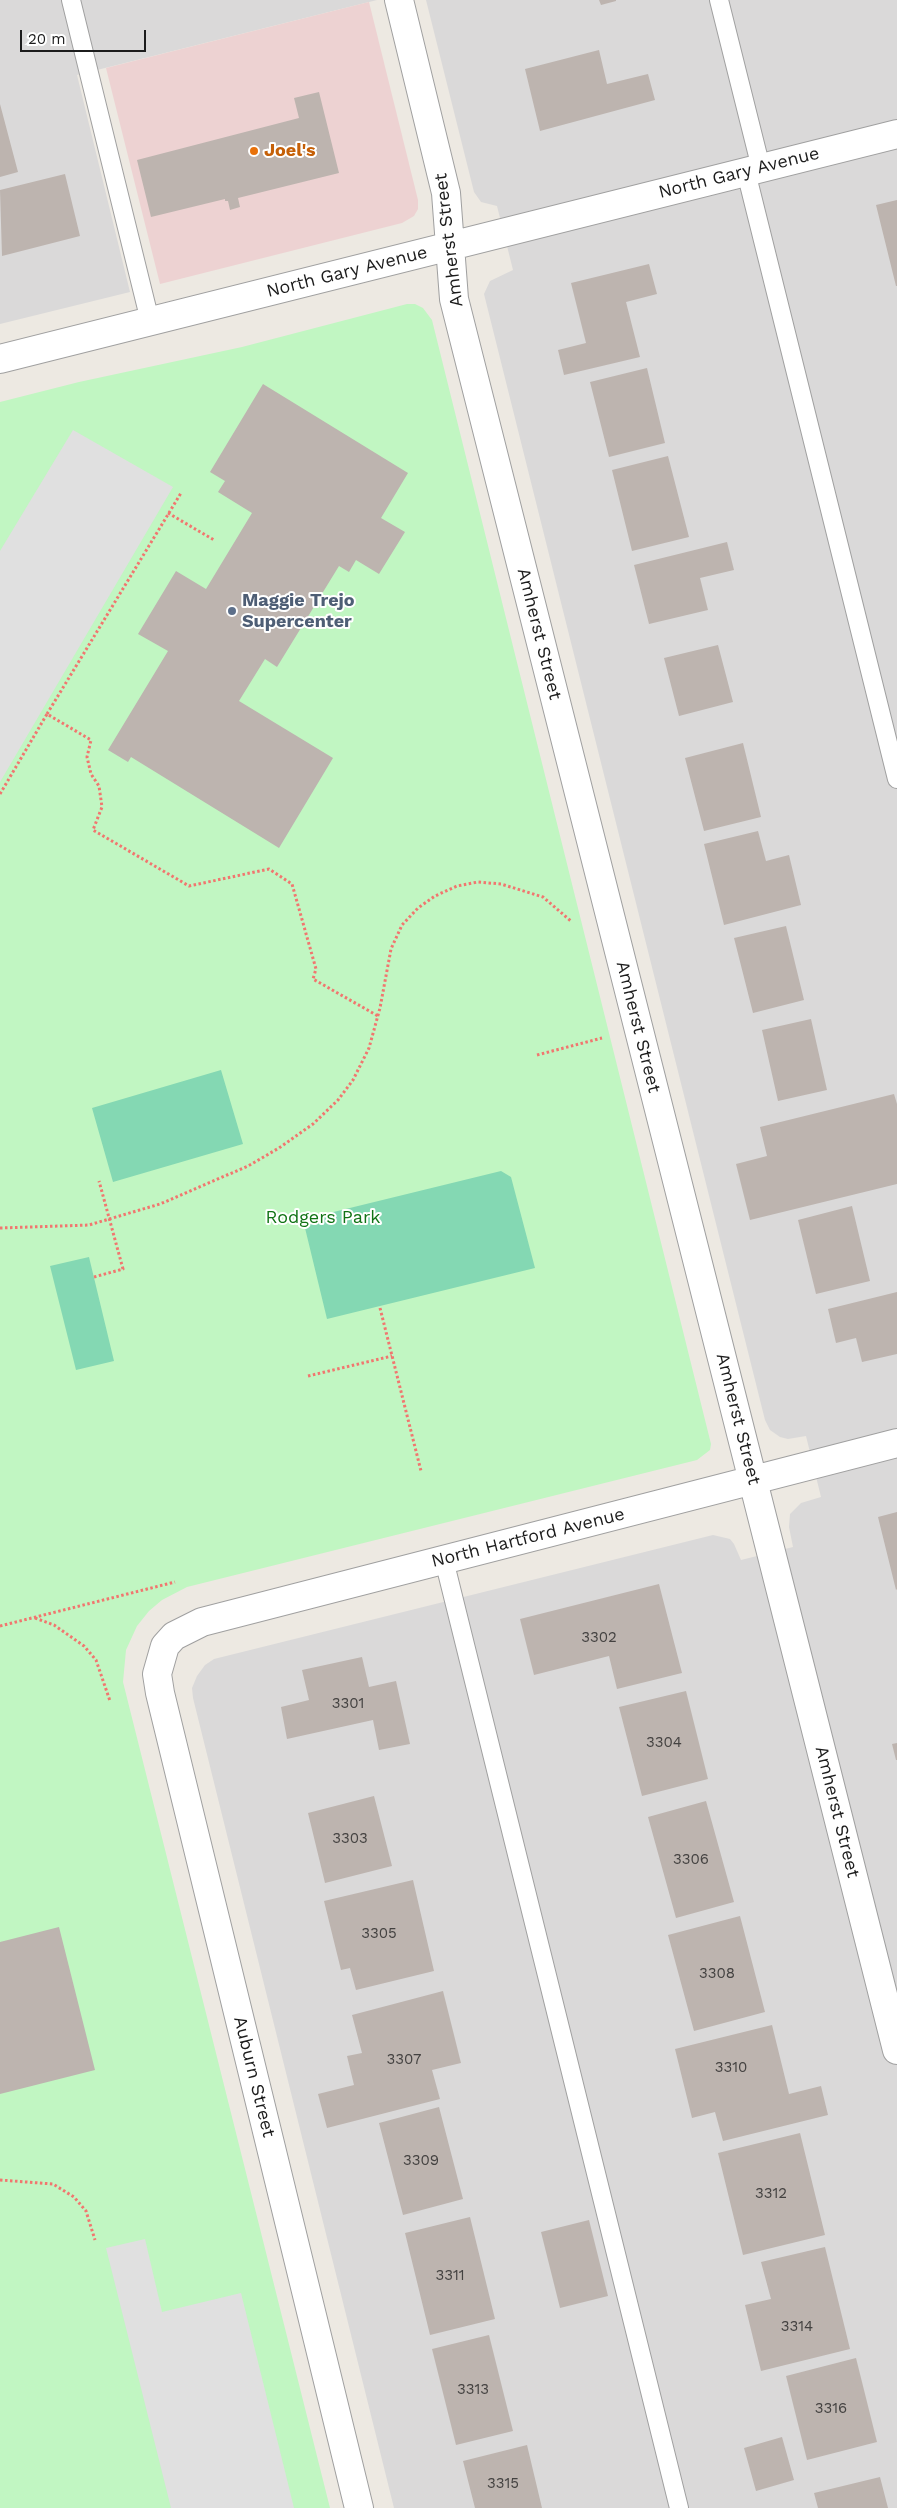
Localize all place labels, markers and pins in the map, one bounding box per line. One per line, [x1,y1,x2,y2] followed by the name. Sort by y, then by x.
[264,140,316,162] place label: Joel's
[248,145,260,157] marker: Joel's
[242,590,354,632] place label: Maggie Trejo Supercenter
[226,605,238,617] marker: Maggie Trejo Supercenter

